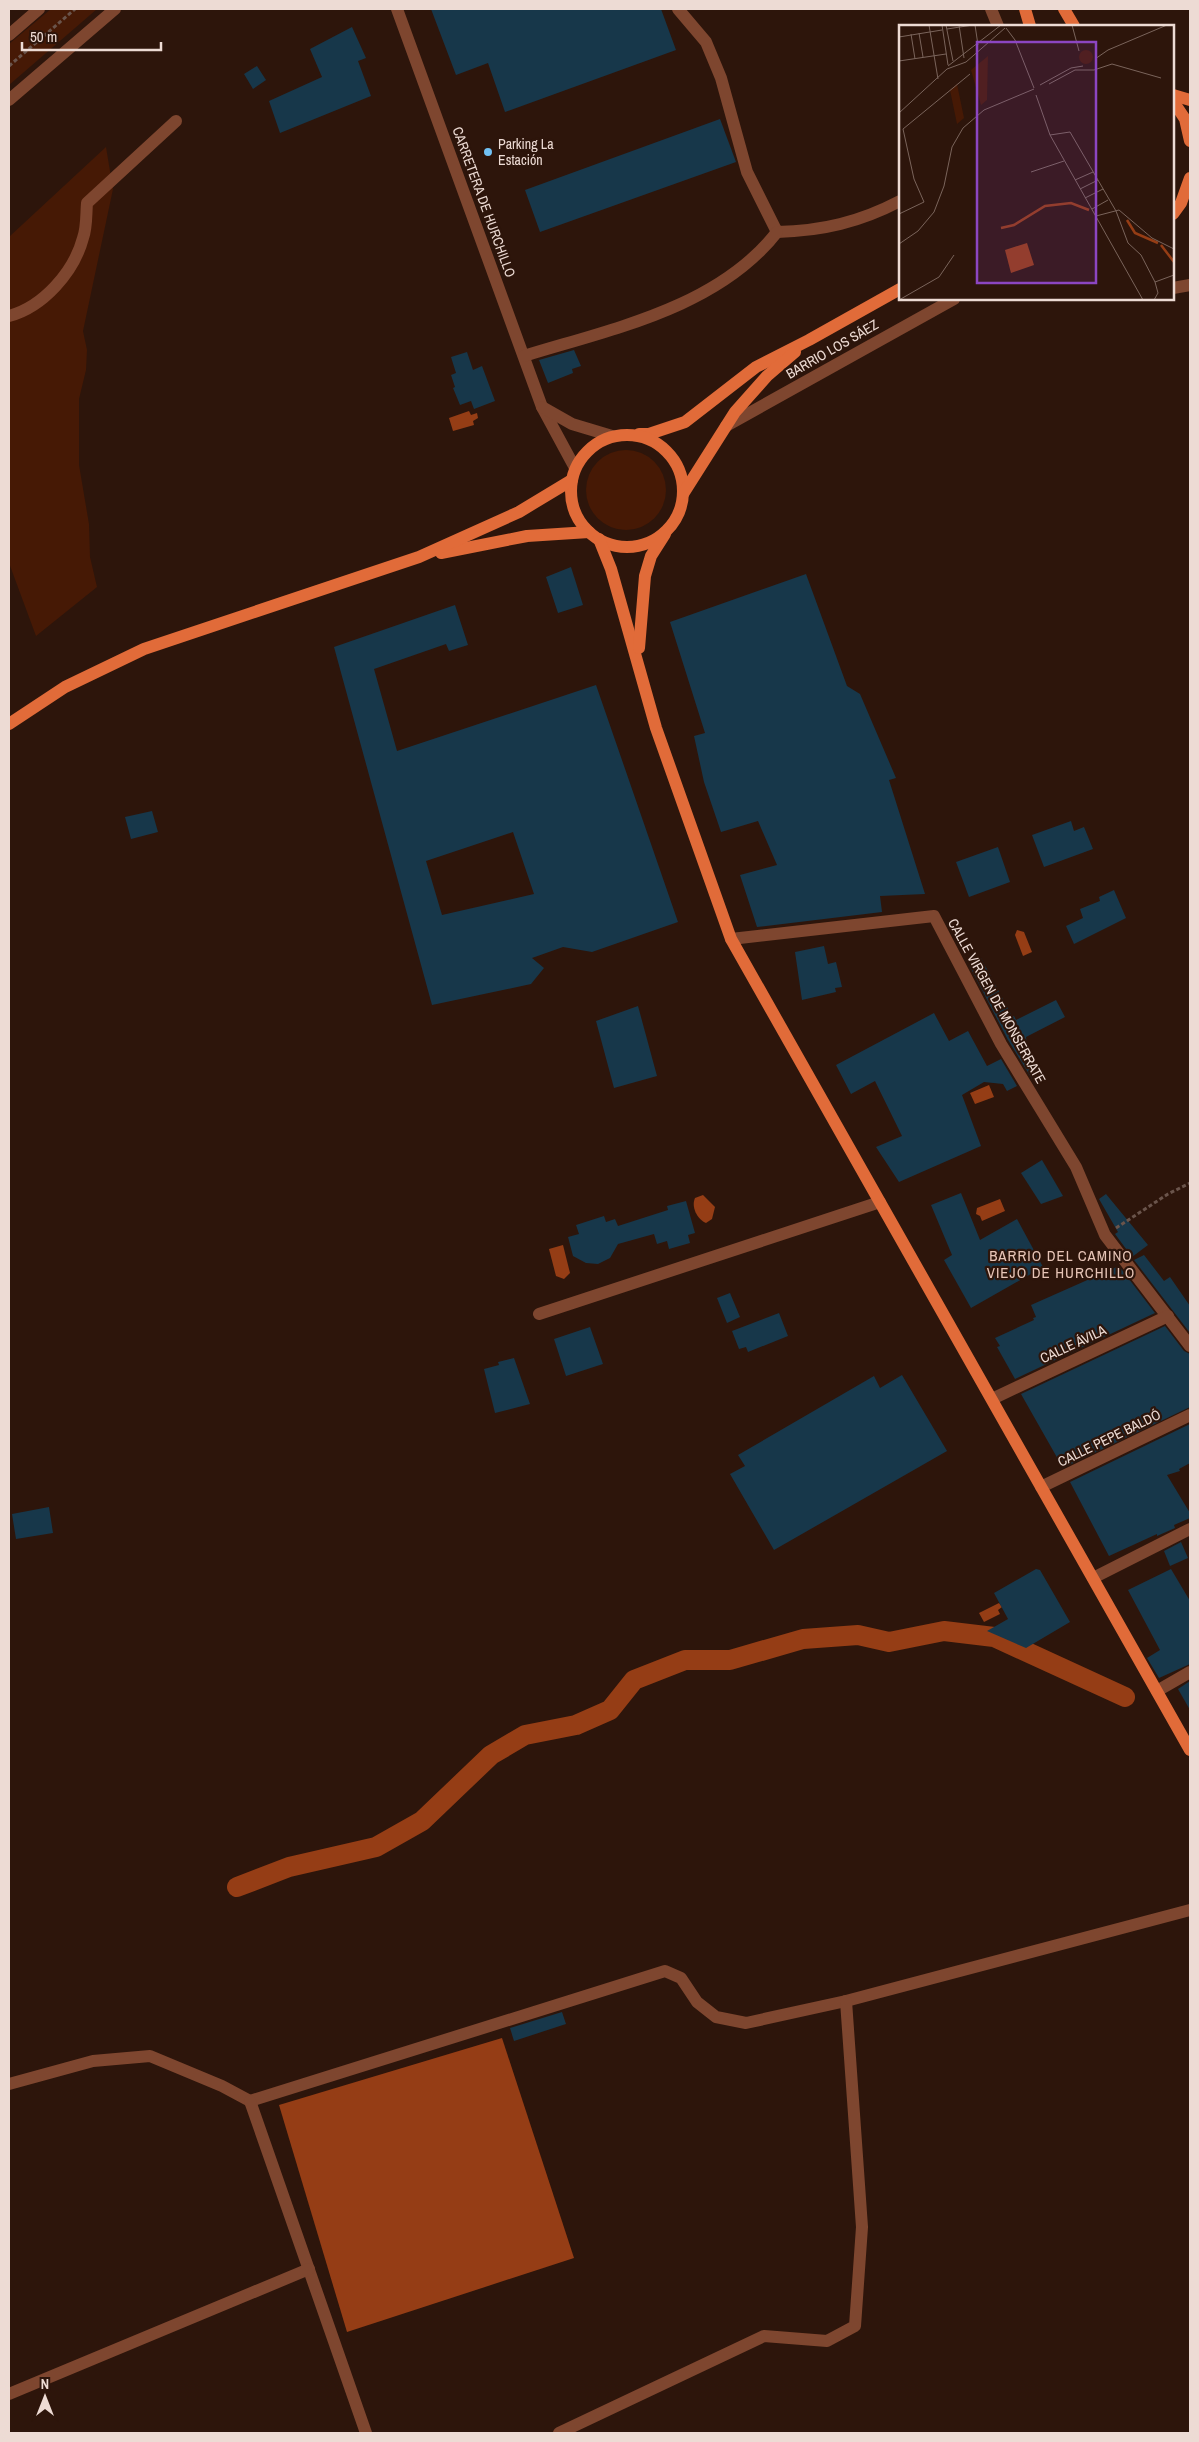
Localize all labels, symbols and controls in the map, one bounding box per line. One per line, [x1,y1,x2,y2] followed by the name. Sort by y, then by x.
[22,20,161,52] scale bar
[899,25,1174,300] inset map
[30,26,57,47] text: 50 m
[448,124,520,280] street label: CARRETERA DE HURCHILLO
[498,135,554,169] place label: Parking La Estación
[482,146,494,158] marker: Parking La Estación
[783,315,881,383] street label: BARRIO LOS SÁEZ
[944,915,1050,1087] street label: CALLE VIRGEN DE MONSERRATE
[987,1245,1135,1283] district label: BARRIO DEL CAMINO VIEJO DE HURCHILLO
[1037,1321,1109,1367] street label: CALLE ÁVILA
[1055,1405,1163,1471] street label: CALLE PEPE BALDÓ
[20,2372,70,2422] north arrow
[41,2375,49,2393] text: N

